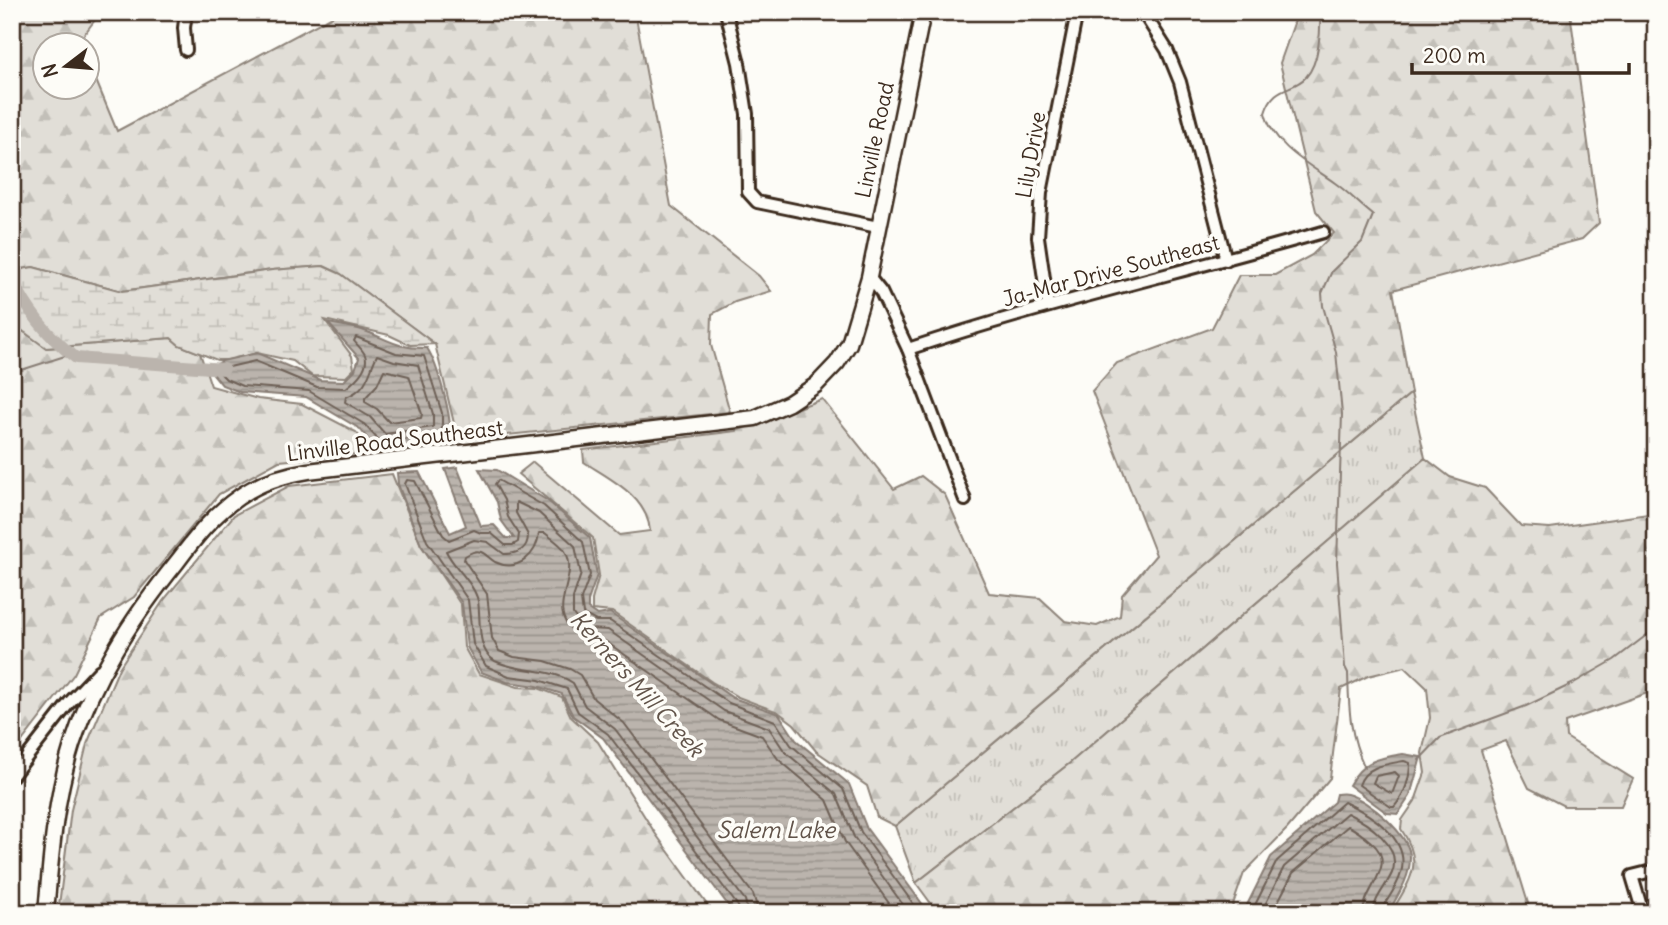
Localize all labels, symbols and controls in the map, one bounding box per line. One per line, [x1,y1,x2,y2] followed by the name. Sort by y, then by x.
[32,32,102,102] north arrow
[1412,32,1630,76] scale bar
[1423,42,1486,69] text: 200 m
[36,61,63,80] text: N
[849,79,900,200] street label: Linville Road
[1010,110,1051,200] street label: Lily Drive
[1000,229,1222,312] street label: Ja-Mar Drive Southeast
[285,414,505,467] street label: Linville Road Southeast
[564,605,711,763] water label: Kerners Mill Creek
[717,815,837,844] water label: Salem Lake

